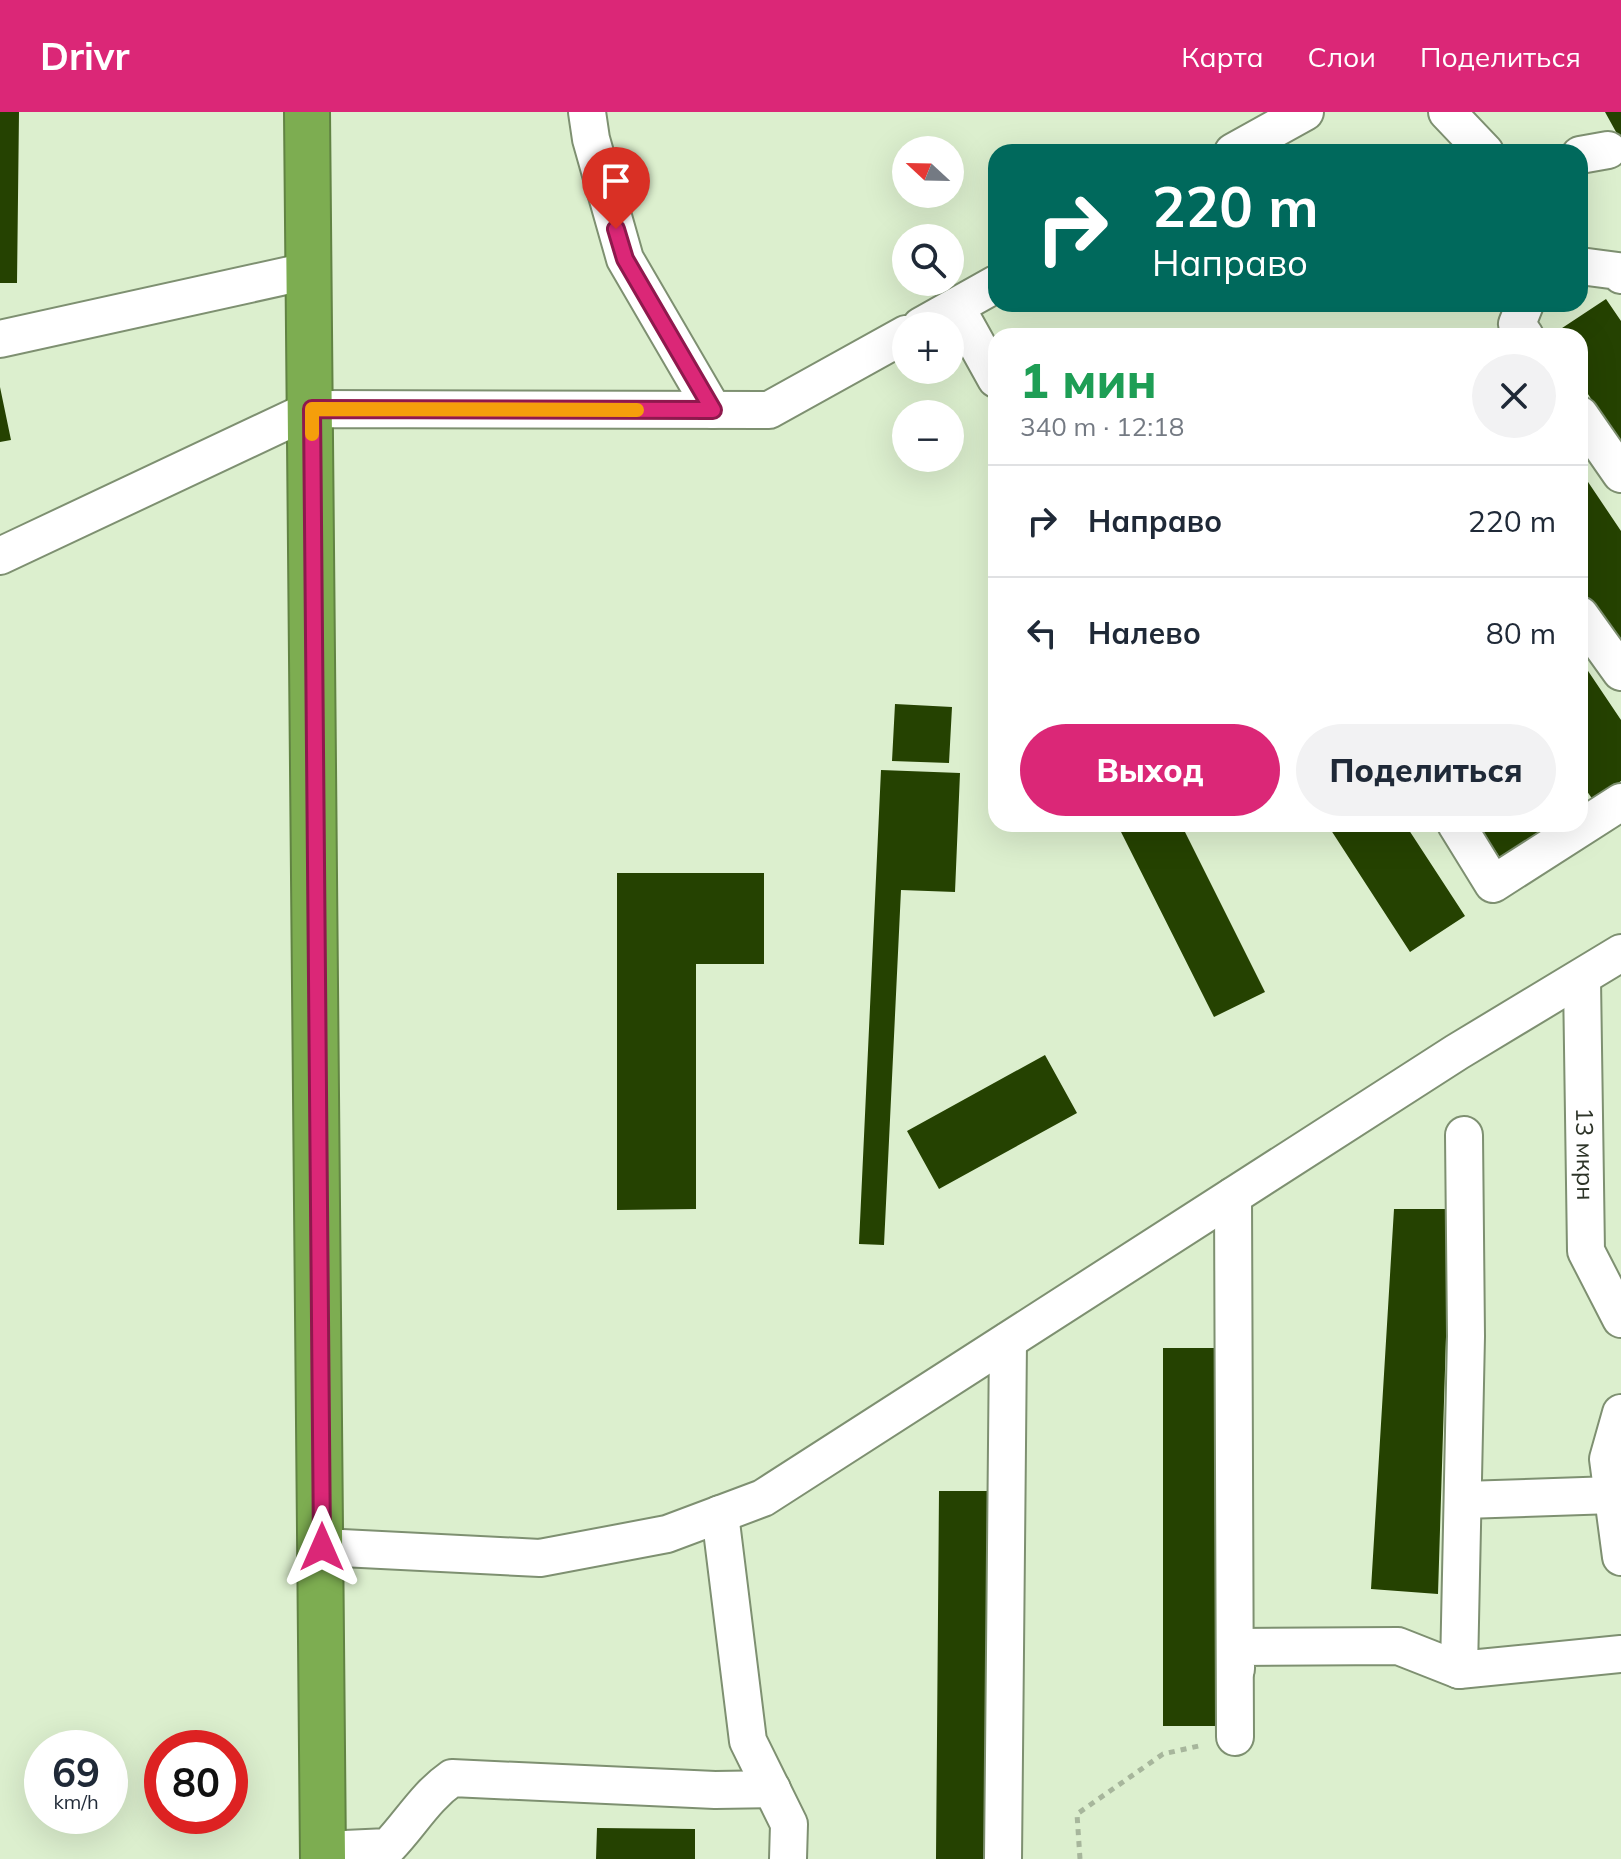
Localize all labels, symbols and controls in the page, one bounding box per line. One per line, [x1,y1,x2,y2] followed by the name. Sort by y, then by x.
[40,32,129,80] text: Drivr
[1181,39,1264,74] text: Карта
[1308,39,1376,74] text: Слои
[1420,39,1581,74] text: Поделиться
[892,136,964,208] north arrow
[892,136,964,472] map controls
[582,147,650,229] pin
[594,159,638,203] icon: arrive
[1152,171,1319,241] text: 220 m
[1020,176,1124,280] icon: right
[892,224,964,296] button: search
[1152,240,1308,285] text: Направо
[892,312,964,384] button: +
[1020,350,1157,410] text: 1 мин
[1472,354,1556,438] button: close
[892,400,964,472] button: −
[1020,410,1184,443] text: 340 m · 12:18
[1020,499,1064,543] icon: right
[1088,502,1222,540] text: Направо
[1468,502,1556,540] text: 220 m
[1020,611,1064,655] icon: left
[1088,614,1201,652] text: Налево
[1486,614,1556,652] text: 80 m
[1020,724,1280,816] button: Выход
[1296,724,1556,816] button: Поделиться
[1570,1107,1601,1201] street label: 13 мкрн
[280,1505,364,1589] position arrow
[144,1730,248,1834] speed limit sign: 80
[52,1747,100,1797] text: 69
[53,1789,99,1814] text: km/h

